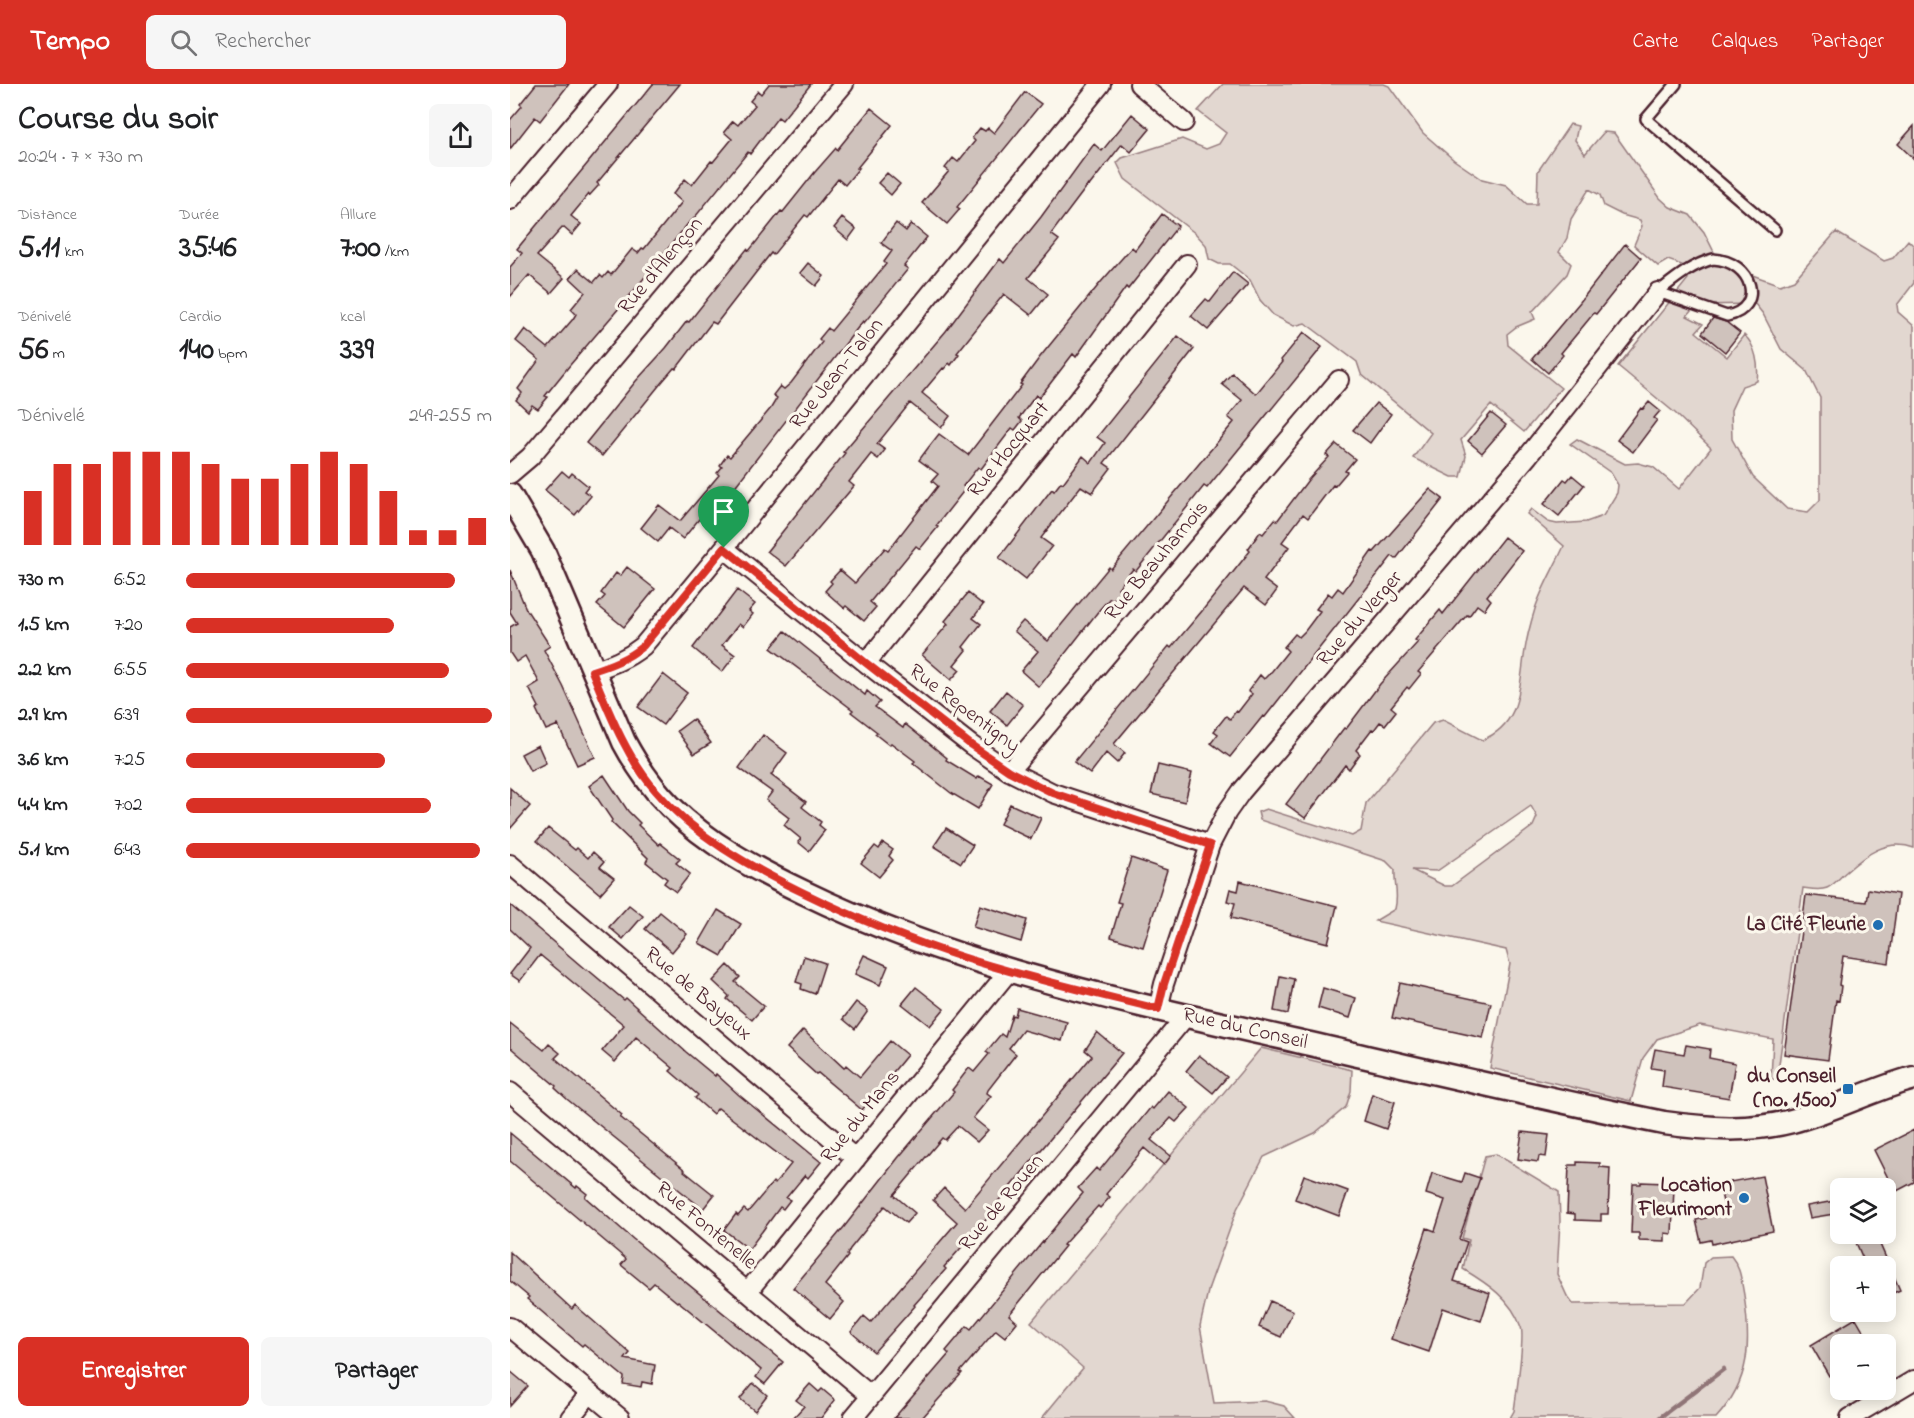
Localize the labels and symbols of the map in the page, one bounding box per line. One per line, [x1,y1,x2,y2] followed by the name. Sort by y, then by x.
[611,211,711,321] street label: Rue d'Alençon
[783,312,891,436] street label: Rue Jean-Talon
[961,395,1057,505] street label: Rue Hocquart
[698,486,749,548] pin
[1098,494,1216,628] street label: Rue Beauharnois
[1310,564,1412,675] street label: Rue du Verger
[901,657,1026,763] street label: Rue Repentigny
[1746,910,1867,940] place label: La Cité Fleurie
[1871,918,1885,932] marker: La Cité Fleurie
[636,940,758,1050] street label: Rue de Bayeux
[1180,1000,1310,1058] street label: Rue du Conseil
[1747,1062,1837,1116] place label: du Conseil (no. 1500)
[814,1064,908,1170] street label: Rue du Mans
[1841,1082,1855,1096] marker: du Conseil (no. 1500)
[952,1148,1052,1258] street label: Rue de Rouen
[1638,1171,1733,1225] place label: Location Fleurimont
[649,1175,764,1278] street label: Rue Fontenelle
[1737,1191,1751,1205] marker: Location Fleurimont

